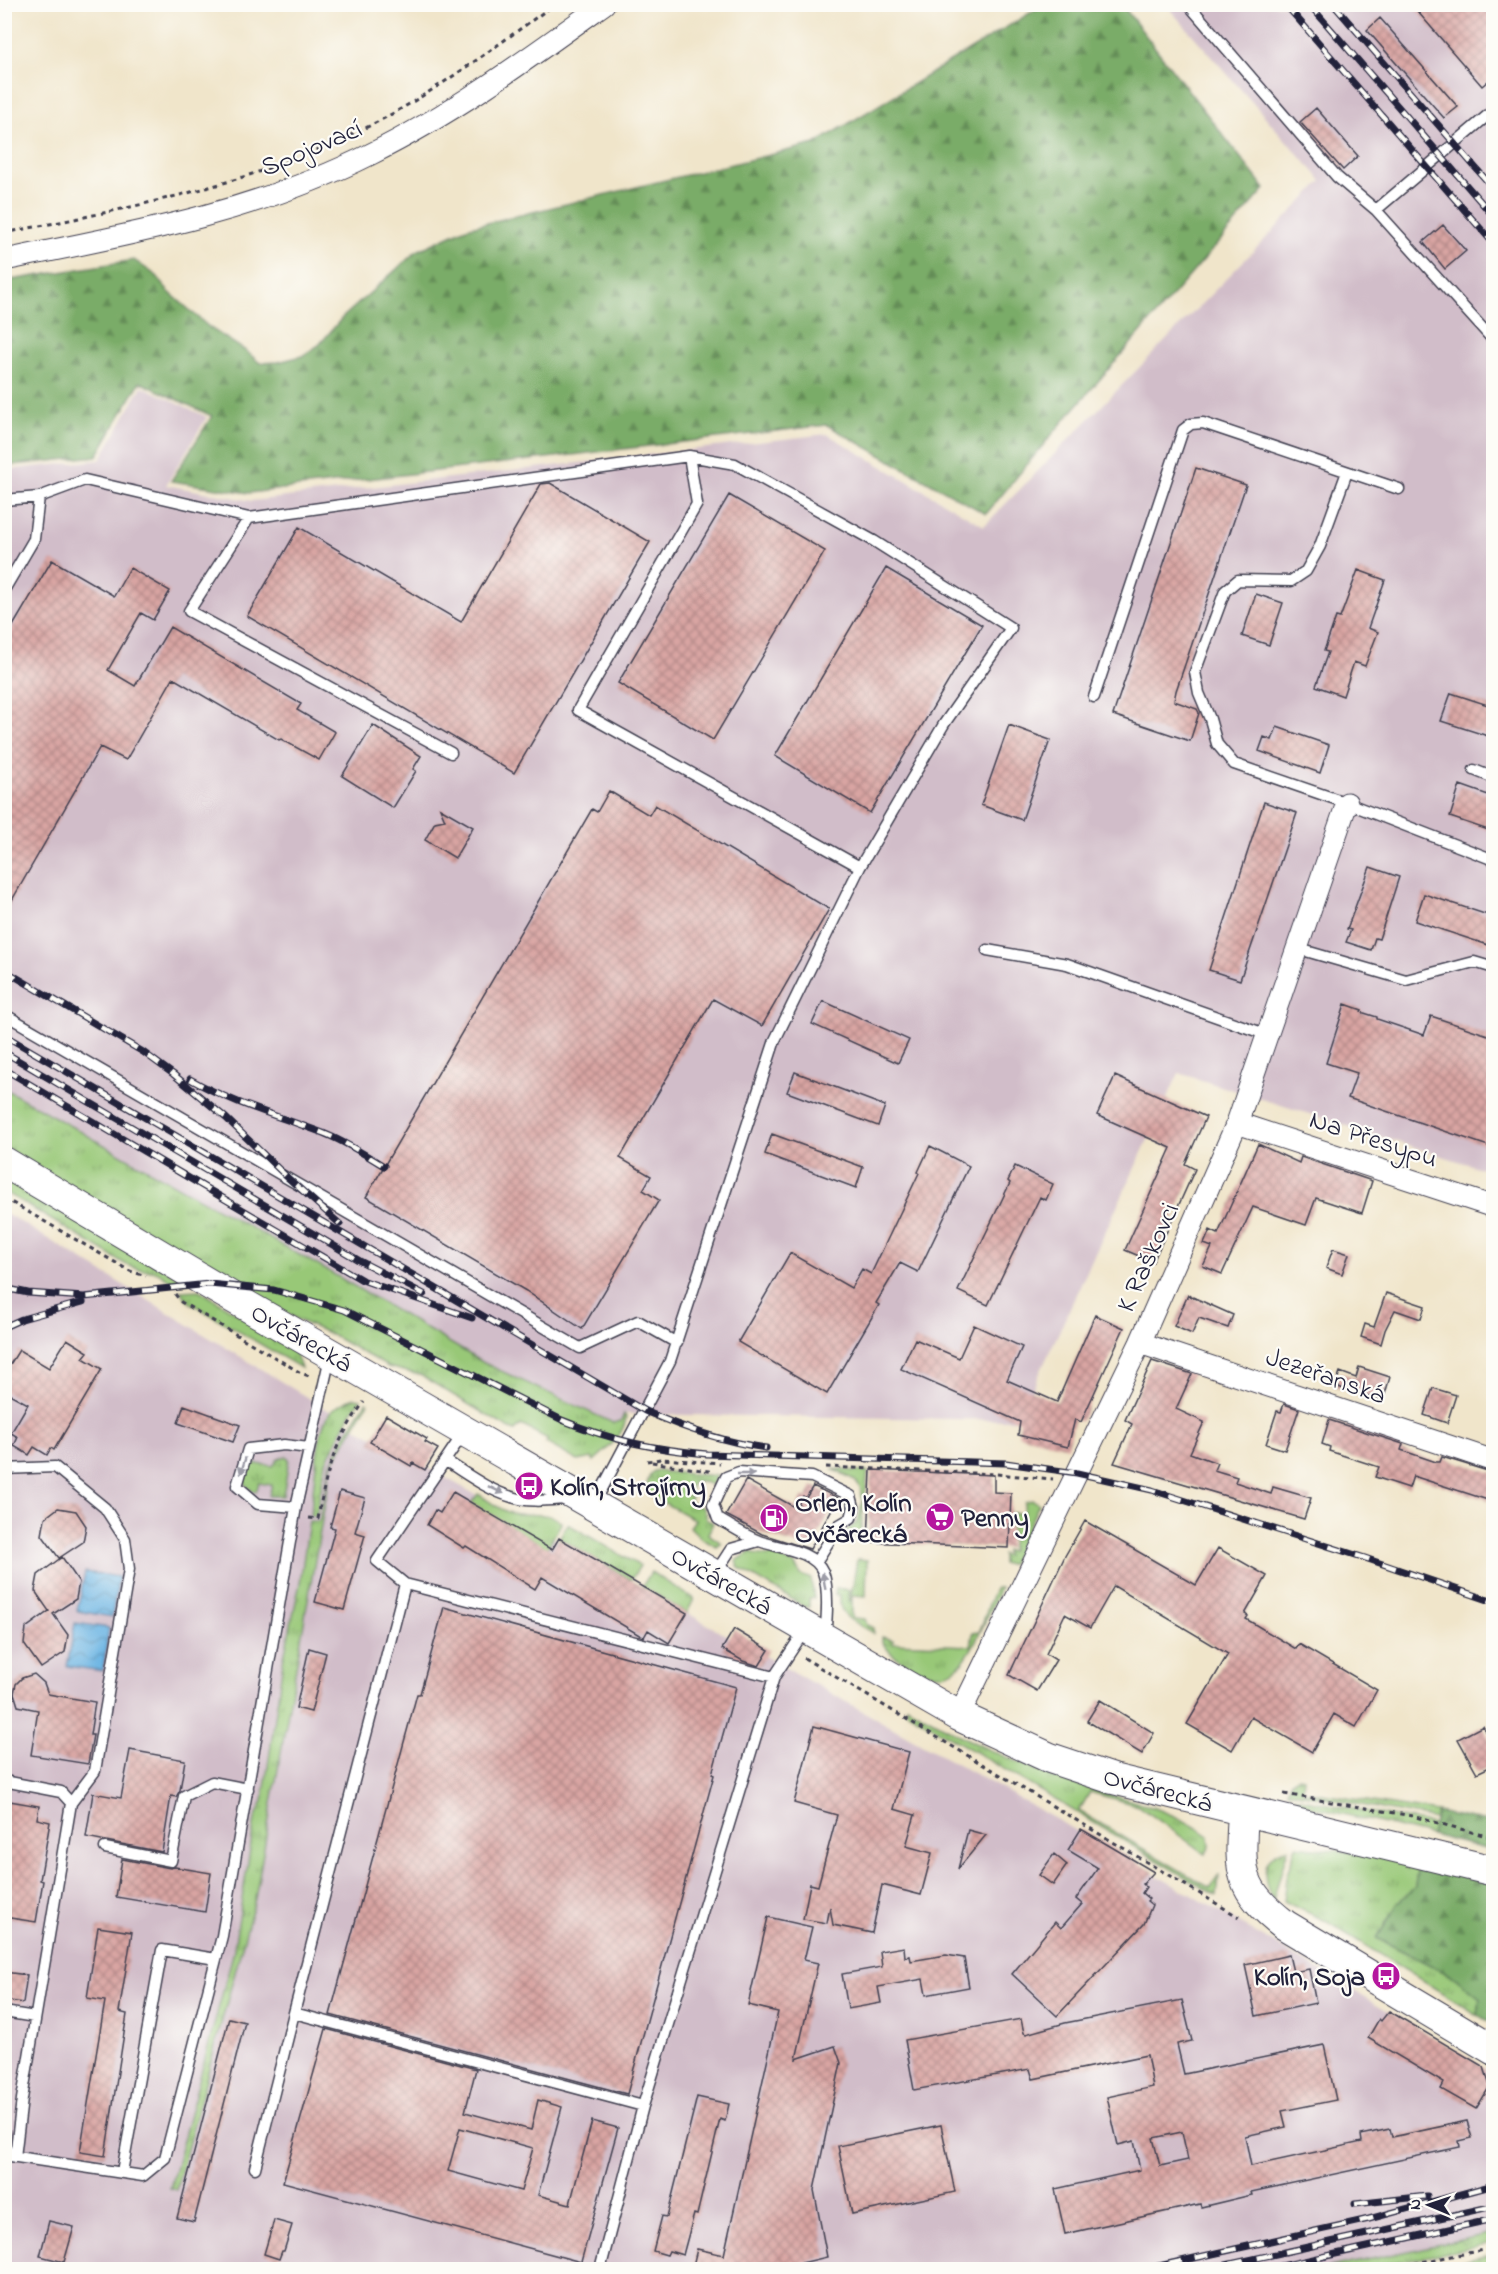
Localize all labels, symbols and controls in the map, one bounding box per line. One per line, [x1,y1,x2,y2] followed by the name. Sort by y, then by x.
[255,110,369,188] street label: Spojovací
[1304,1101,1442,1179] street label: Na Přesypu
[1108,1197,1191,1319] street label: K Raškovci
[243,1294,359,1384] street label: Ovčárecká
[1260,1339,1391,1416] street label: Jezeřanská
[238,1457,247,1475] one-way arrow
[550,1469,706,1508] place label: Kolín, Strojírny
[736,1469,755,1479] one-way arrow
[513,1470,545,1502] bus stop icon: Kolín, Strojírny
[795,1485,911,1555] place label: Orlen, Kolín Ovčárecká
[488,1486,505,1495] one-way arrow
[961,1500,1029,1539] place label: Penny
[924,1501,956,1533] supermarket icon: Penny
[758,1502,790,1534] fuel station icon: Orlen, Kolín Ovčárecká
[663,1537,779,1627] street label: Ovčárecká
[819,1572,828,1591] one-way arrow
[1098,1758,1217,1825] street label: Ovčárecká
[1254,1959,1365,1998] place label: Kolín, Soja
[1370,1960,1402,1992] bus stop icon: Kolín, Soja
[1399,2175,1459,2235] north arrow
[1404,2199,1428,2210] text: N

